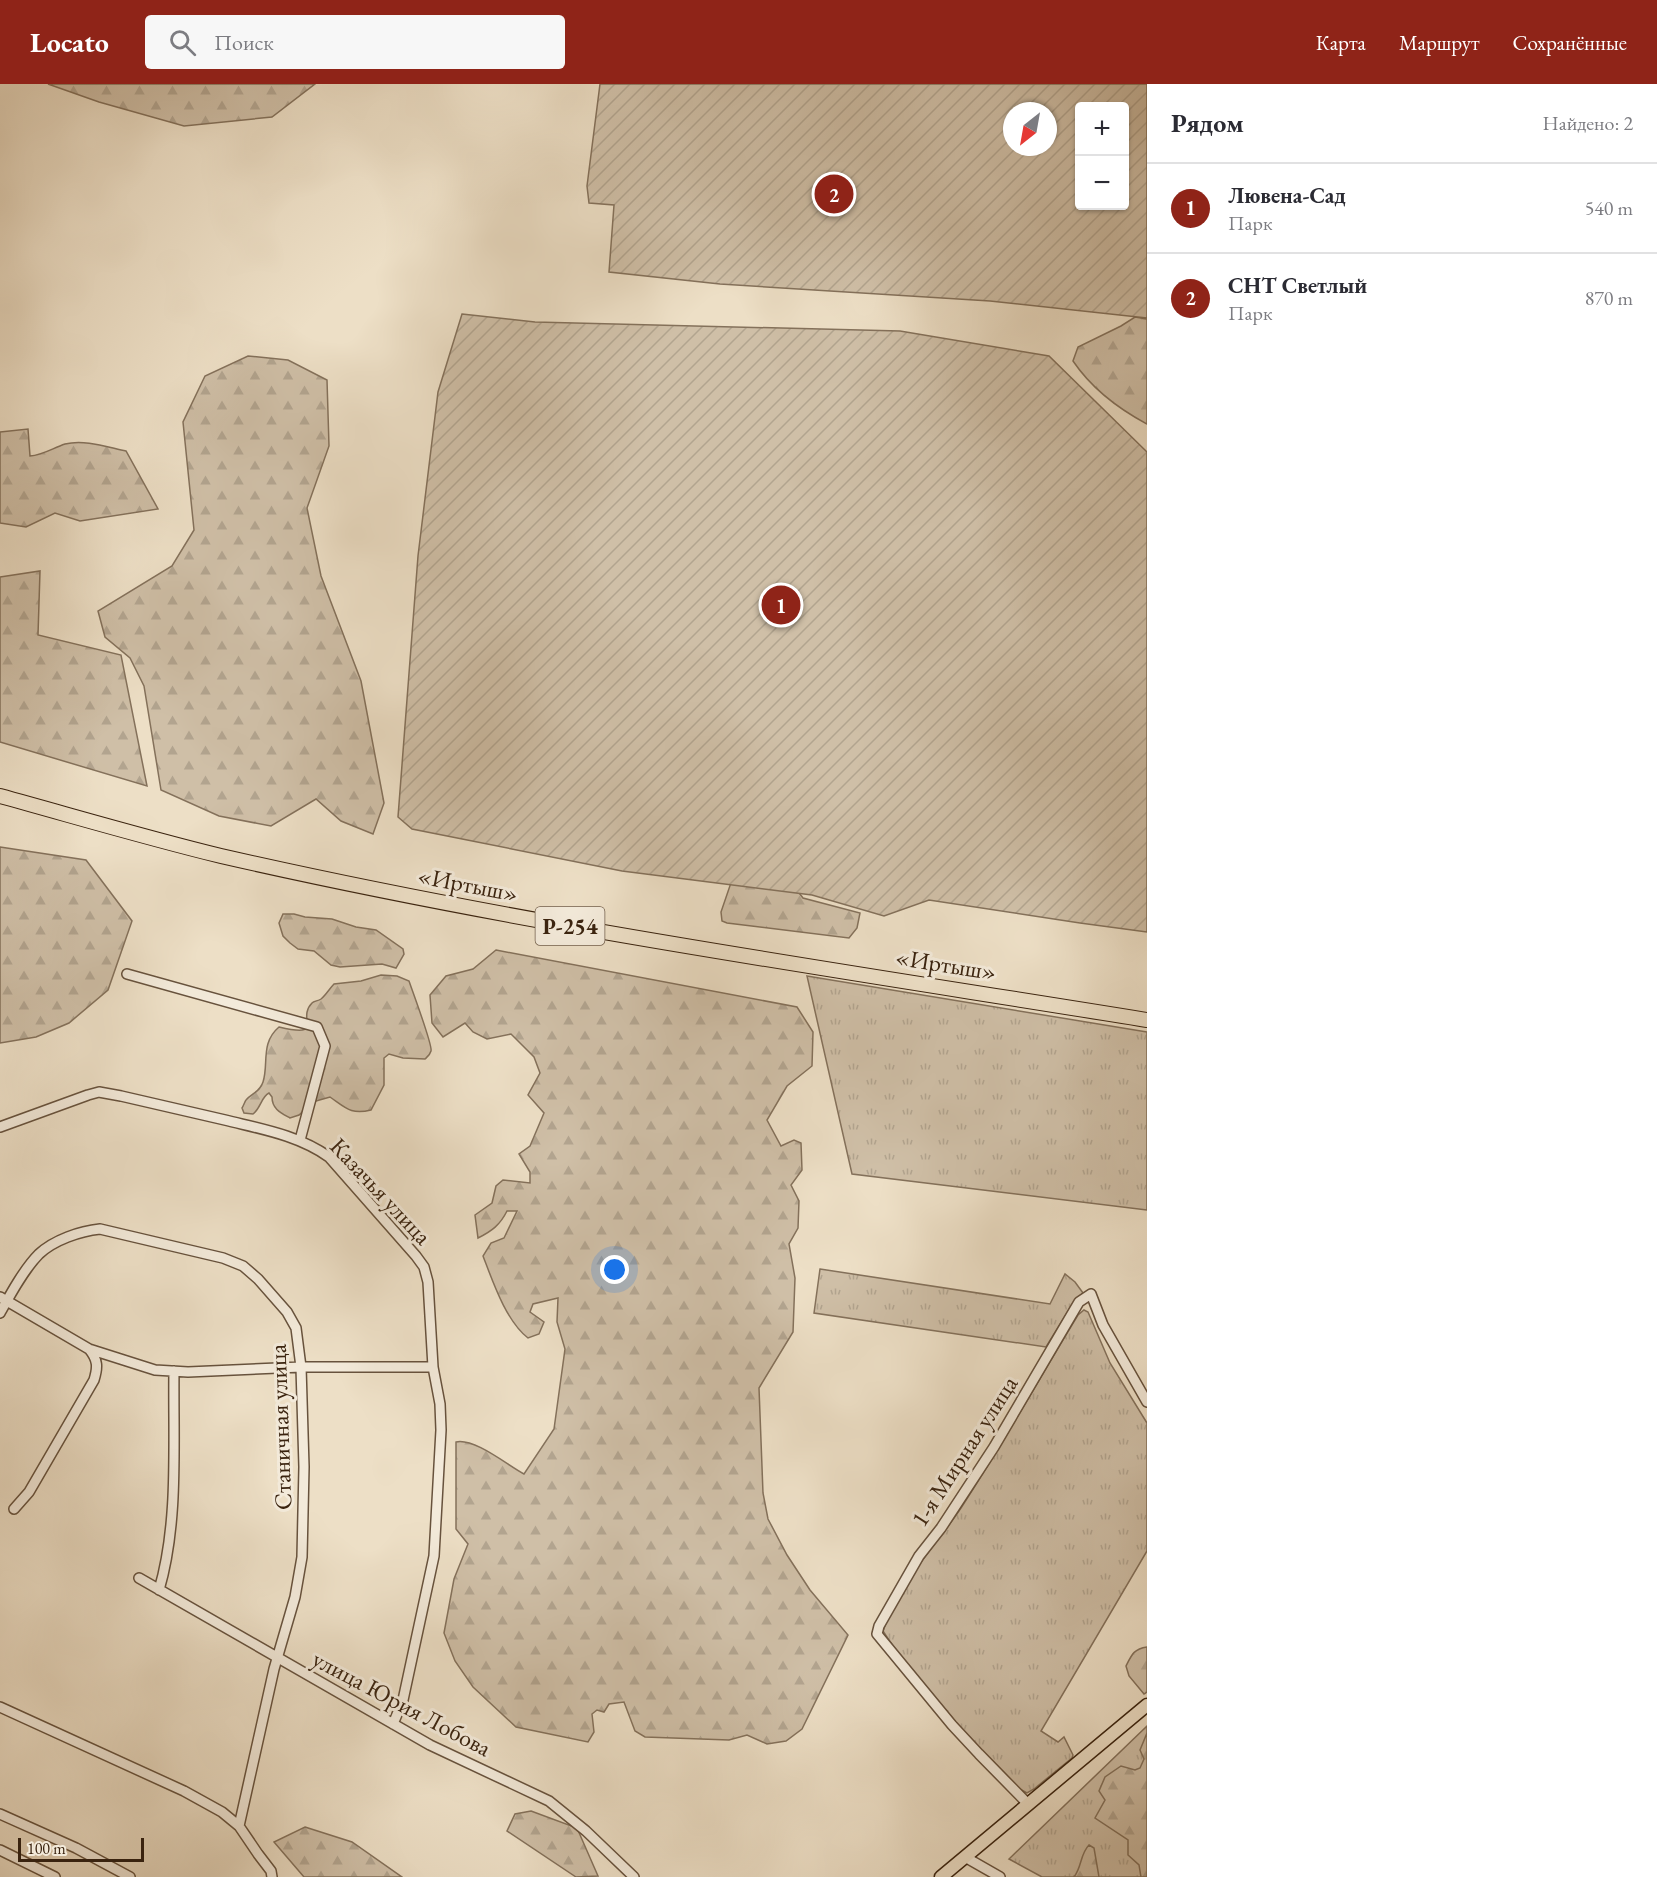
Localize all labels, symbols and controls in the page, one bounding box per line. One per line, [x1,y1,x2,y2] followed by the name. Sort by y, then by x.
[145,15,565,69] search box
[30,24,109,60] text: Locato
[166,26,199,59] icon: search
[214,28,274,57] text: Поиск
[1316,29,1366,56] text: Карта
[1399,29,1480,56] text: Маршрут
[1513,29,1627,56] text: Сохранённые
[1003,102,1057,156] north arrow
[1075,102,1129,210] map controls
[1075,102,1129,156] button: +
[1171,106,1244,140] text: Рядом
[1542,110,1633,136] text: Найдено: 2
[1075,156,1129,210] button: −
[814,172,854,216] pin: 2
[1228,181,1346,210] text: Лювена-Сад
[1185,195,1196,221] text: 1
[1585,195,1633,221] text: 540 m
[1228,210,1272,236] text: Парк
[1228,271,1367,300] text: СНТ Светлый
[1185,285,1196,311] text: 2
[1585,285,1633,311] text: 870 m
[1228,300,1272,326] text: Парк
[762,582,800,628] pin: 1
[415,859,521,909] street label: «Иртыш»
[536,907,604,945] road number: Р-254
[893,941,999,987] street label: «Иртыш»
[323,1131,439,1251] street label: Казачья улица
[600,1255,629,1284] your location
[262,1343,298,1511] street label: Станичная улица
[904,1369,1025,1532] street label: 1-я Мирная улица
[307,1643,497,1763] street label: улица Юрия Лобова
[18,1835,144,1862] scale bar
[27,1838,66,1859] text: 100 m

